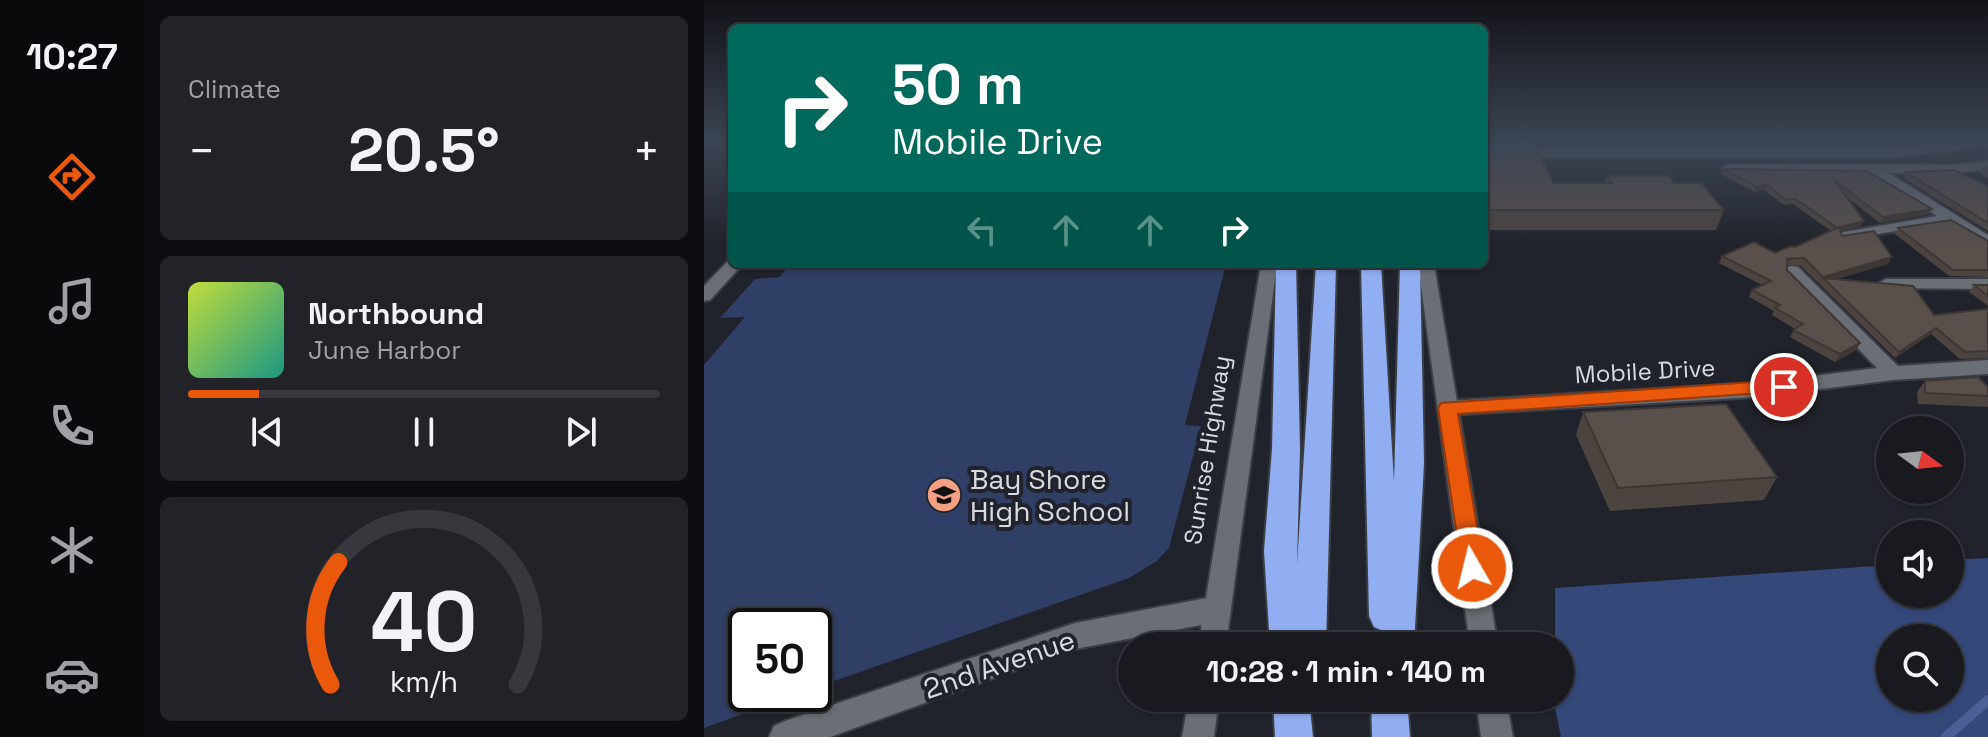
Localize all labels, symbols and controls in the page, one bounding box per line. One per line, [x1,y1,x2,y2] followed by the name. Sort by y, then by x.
[26,34,118,80] text: 10:27
[892,49,1024,120] text: 50 m
[760,56,864,160] icon: right
[188,72,281,106] text: Climate
[348,112,500,189] text: 20.5°
[892,119,1103,165] text: Mobile Drive
[188,123,215,179] text: −
[633,123,660,179] text: +
[44,149,100,205] icon: directions
[960,208,1004,252] icon: left
[1044,208,1088,252] icon: ahead
[1128,208,1172,252] icon: ahead
[1212,208,1256,252] icon: right
[44,273,100,329] icon: music
[308,294,484,333] text: Northbound
[308,333,461,367] text: June Harbor
[1574,352,1716,390] street label: Mobile Drive
[1177,353,1237,547] street label: Sunrise Highway
[1750,353,1818,421] pin
[1762,365,1806,409] icon: arrive
[44,398,100,454] icon: phone
[245,410,289,454] icon: previous
[402,410,446,454] icon: pause
[559,410,603,454] icon: next
[1876,416,1964,504] north arrow
[1876,416,1964,712] map controls
[970,461,1130,529] place label: Bay Shore High School
[925,476,963,514] school or university icon: Bay Shore High School
[1876,520,1964,608] button: sound
[44,522,100,578] icon: climate
[1430,526,1514,610] position arrow
[371,568,477,674] text: 40
[728,608,832,712] speed limit sign: 50
[919,621,1079,707] street label: 2nd Avenue
[1876,624,1964,712] button: search
[44,647,100,703] icon: car
[1206,652,1486,691] text: 10:28 · 1 min · 140 m
[390,664,458,700] text: km/h

